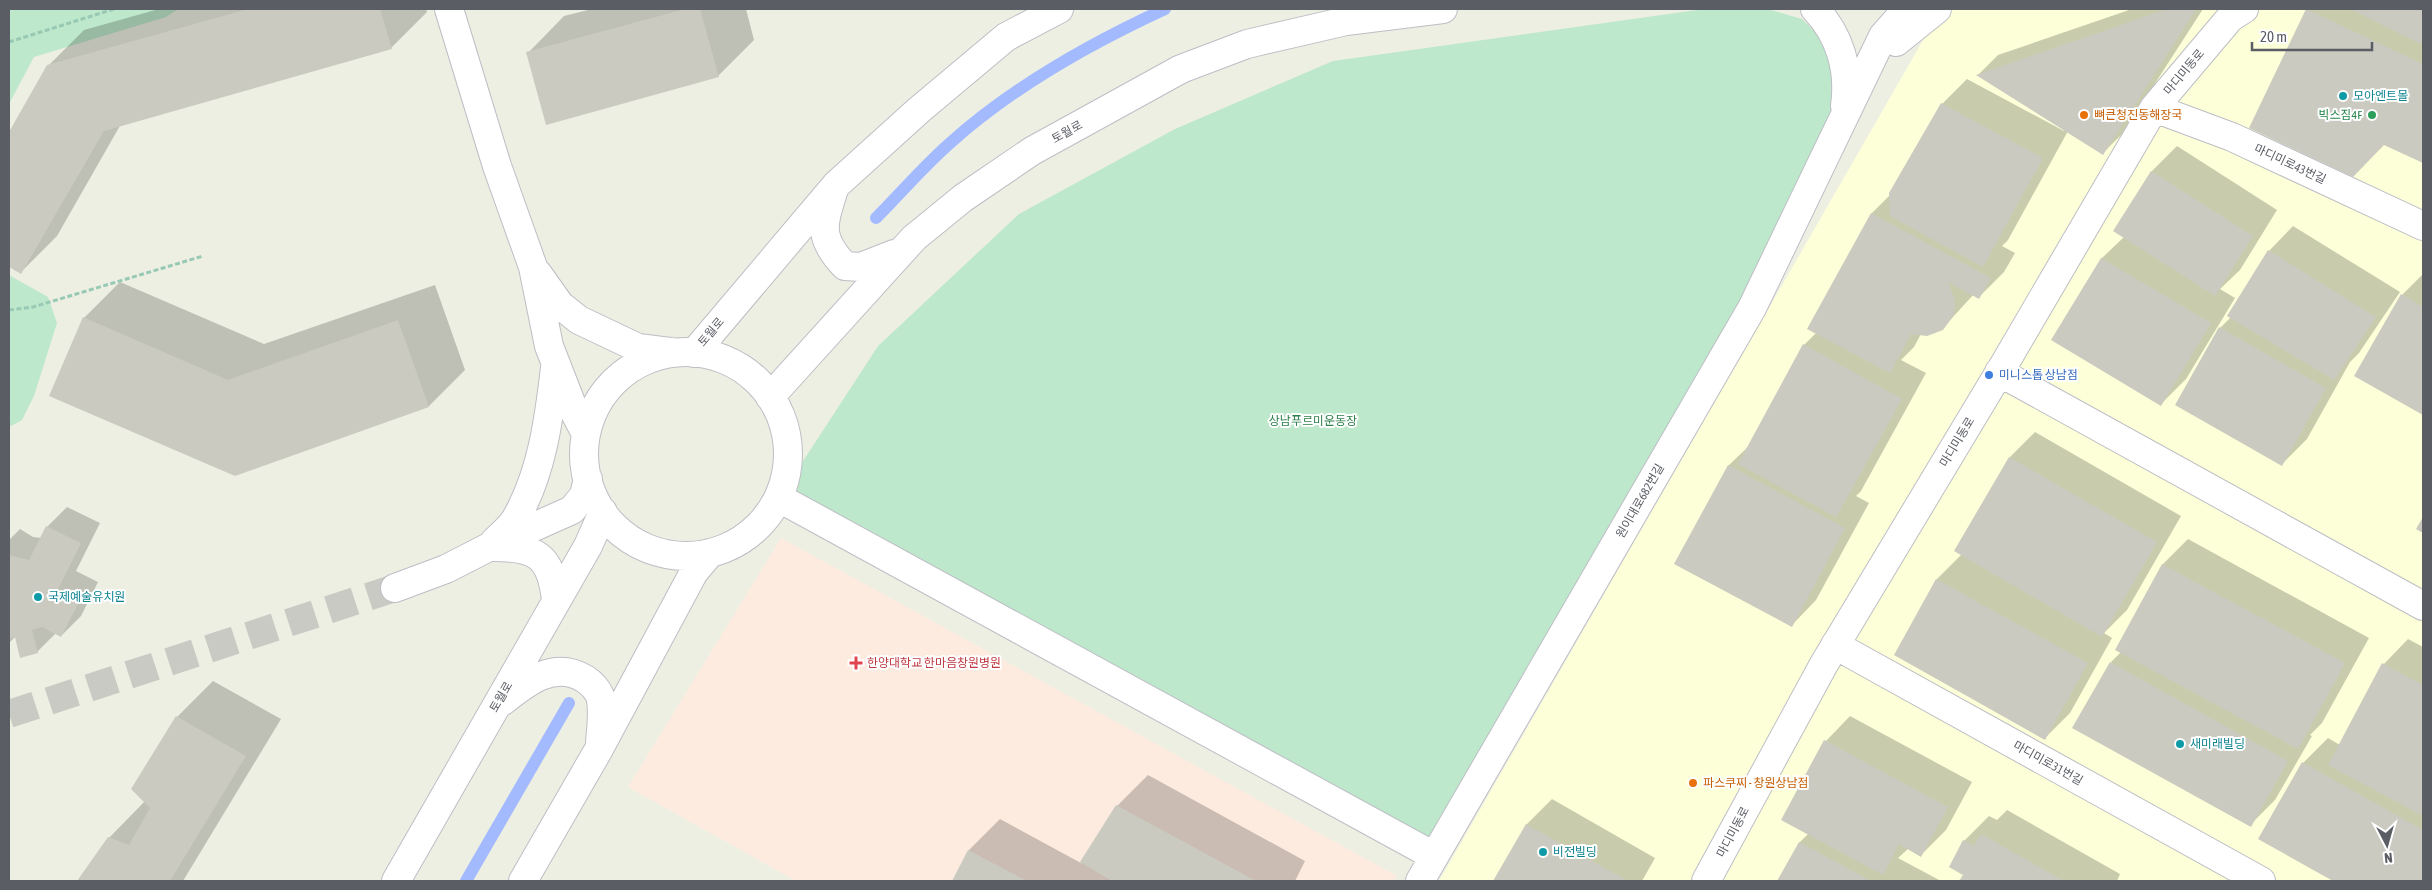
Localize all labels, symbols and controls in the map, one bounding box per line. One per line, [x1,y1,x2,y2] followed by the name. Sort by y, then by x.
[2252,20,2372,52] scale bar
[2260,28,2287,45] text: 20 m
[2161,46,2207,98] street label: 마디미동로
[2353,89,2408,103] place label: 모아엔트몰
[2337,90,2349,102] marker: 모아엔트몰
[2094,108,2182,122] place label: 뼈큰청진동해장국
[2318,108,2362,122] place label: 빅스짐4F
[2078,109,2090,121] marker: 뼈큰청진동해장국
[2366,109,2378,121] marker: 빅스짐4F
[1049,118,1085,146] street label: 토월로
[2252,141,2328,187] street label: 마디미로43번길
[695,315,727,349] street label: 토월로
[1999,368,2078,382] place label: 미니스톱 상남점
[1983,369,1995,381] marker: 미니스톱 상남점
[1269,414,1357,428] park label: 상남푸르미운동장
[1937,415,1977,469] street label: 마디미동로
[1613,461,1667,541] street label: 원이대로682번길
[48,590,125,604] place label: 국제예술유치원
[32,591,44,603] marker: 국제예술유치원
[849,656,863,670] marker: 한양대학교 한마음창원병원
[867,656,1001,670] place label: 한양대학교 한마음창원병원
[487,679,515,715] street label: 토월로
[2190,737,2245,751] place label: 새미래빌딩
[2011,738,2085,788] street label: 마디미로31번길
[2174,738,2186,750] marker: 새미래빌딩
[1703,776,1809,790] place label: 파스쿠찌 - 창원상남점
[1687,777,1699,789] marker: 파스쿠찌 - 창원상남점
[1714,804,1752,860] street label: 마디미동로
[2362,820,2412,870] north arrow
[1553,845,1597,859] place label: 비전빌딩
[1537,846,1549,858] marker: 비전빌딩
[2383,850,2393,866] text: N

